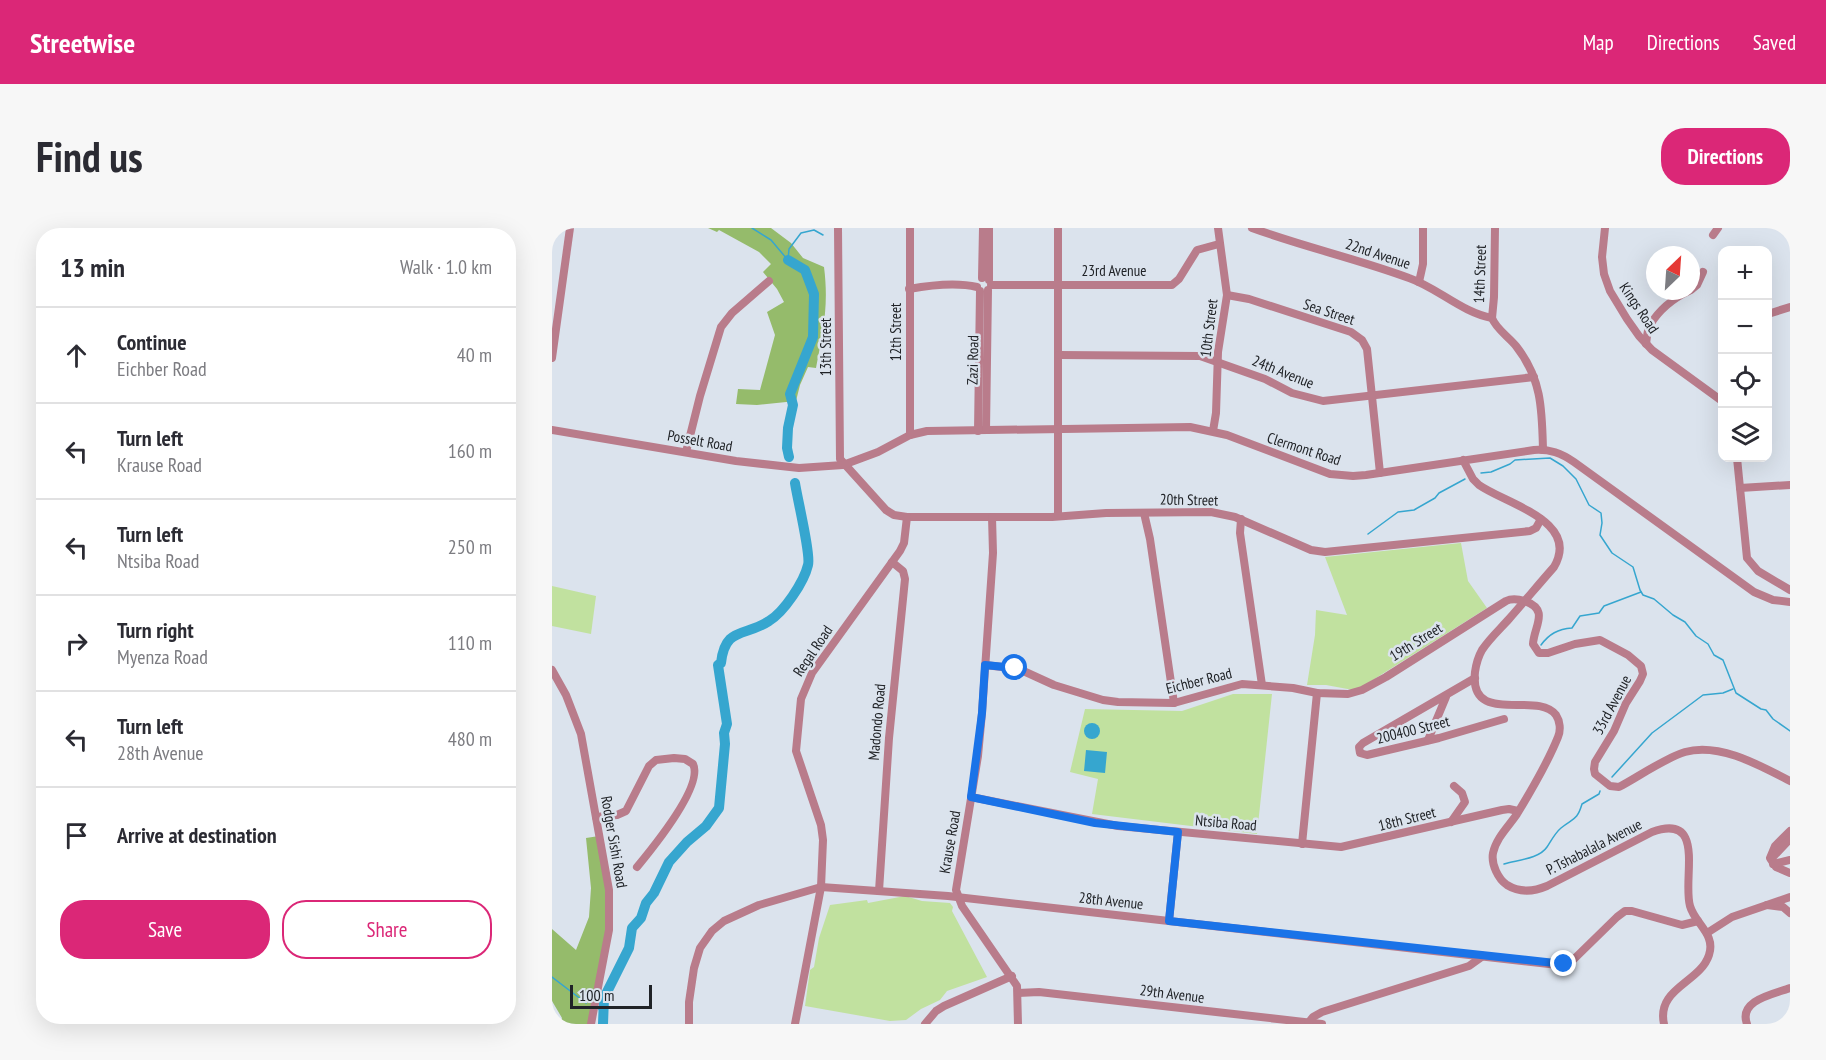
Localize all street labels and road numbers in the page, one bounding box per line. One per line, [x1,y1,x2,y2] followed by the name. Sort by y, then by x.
[1343,234,1413,273] street label: 22nd Avenue
[1469,244,1490,304] street label: 14th Street
[1082,261,1146,280] street label: 23rd Avenue
[1615,279,1663,337] street label: Kings Road
[1301,294,1357,329] street label: Sea Street
[1196,298,1221,358] street label: 10th Street
[886,303,905,361] street label: 12th Street
[816,318,835,376] street label: 13th Street
[963,335,982,385] street label: Zazi Road
[1250,351,1317,393] street label: 24th Avenue
[666,425,734,456] street label: Posselt Road
[1265,428,1343,469] street label: Clermont Road
[1160,489,1218,510] street label: 20th Street
[1386,618,1446,665] street label: 19th Street
[789,622,837,680] street label: Regal Road
[1164,663,1234,698] street label: Eichber Road
[1588,672,1635,738] street label: 33rd Avenue
[864,683,889,761] street label: Madondo Road
[1374,711,1451,748] street label: 200400 Street
[597,795,632,889] street label: Rodger Sishi Road
[1376,802,1438,835] street label: 18th Street
[935,809,964,875] street label: Krause Road
[1194,810,1258,835] street label: Ntsiba Road
[1543,814,1645,879] street label: P. Tshabalala Avenue
[1078,888,1144,913] street label: 28th Avenue
[1139,980,1205,1007] street label: 29th Avenue

